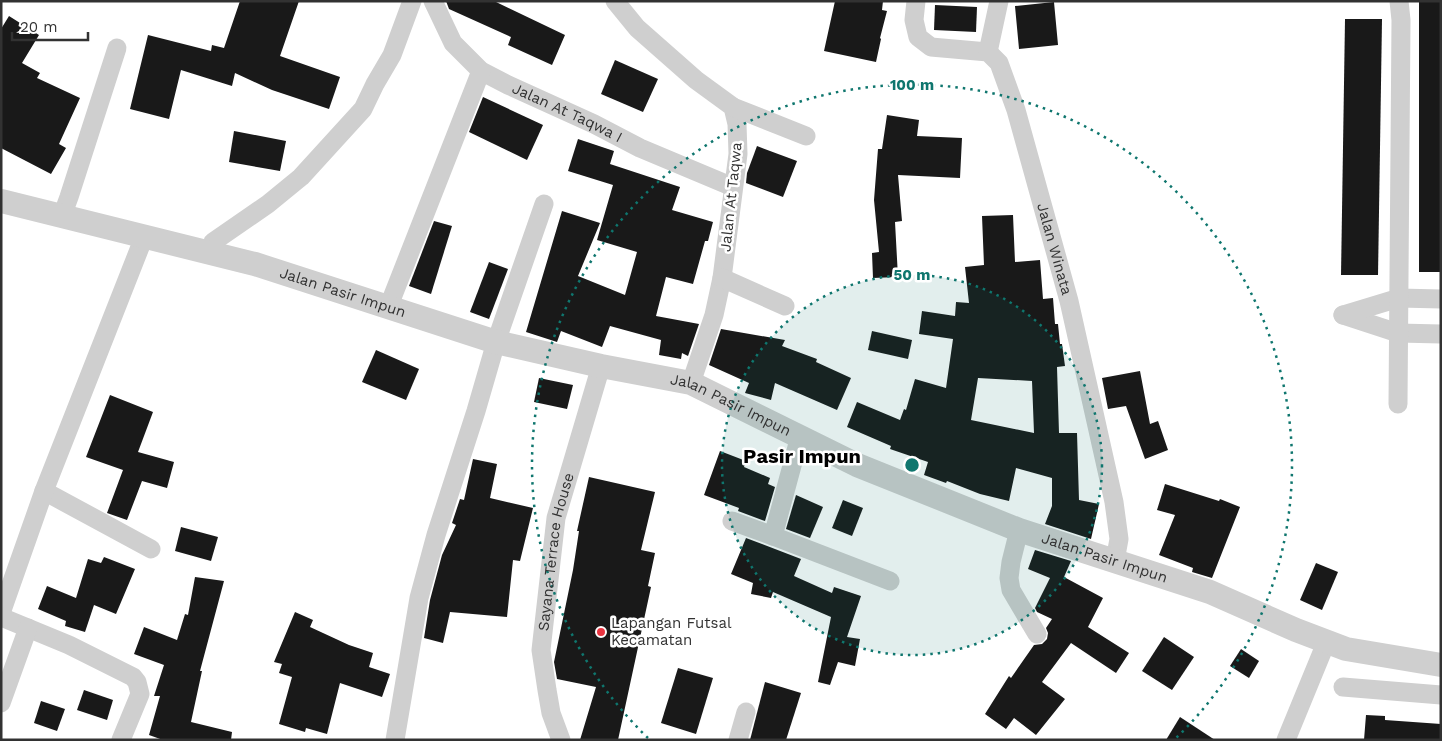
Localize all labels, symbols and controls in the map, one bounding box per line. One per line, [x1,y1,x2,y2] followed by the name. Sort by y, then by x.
[12,10,89,42] scale bar
[20,18,58,36] text: 20 m
[890,76,934,94] text: 100 m
[509,79,626,146] street label: Jalan At Taqwa I
[716,141,746,253] street label: Jalan At Taqwa
[1033,201,1076,297] street label: Jalan Winata
[278,264,408,321] street label: Jalan Pasir Impun
[894,266,930,284] text: 50 m
[669,370,794,440] street label: Jalan Pasir Impun
[743,444,861,468] district label: Pasir Impun
[903,456,921,474] centre of rings
[534,471,578,632] street label: Sayana Terrace House
[1039,529,1170,587] street label: Jalan Pasir Impun
[611,614,732,649] place label: Lapangan Futsal Kecamatan
[595,626,607,638] marker: Lapangan Futsal Kecamatan

